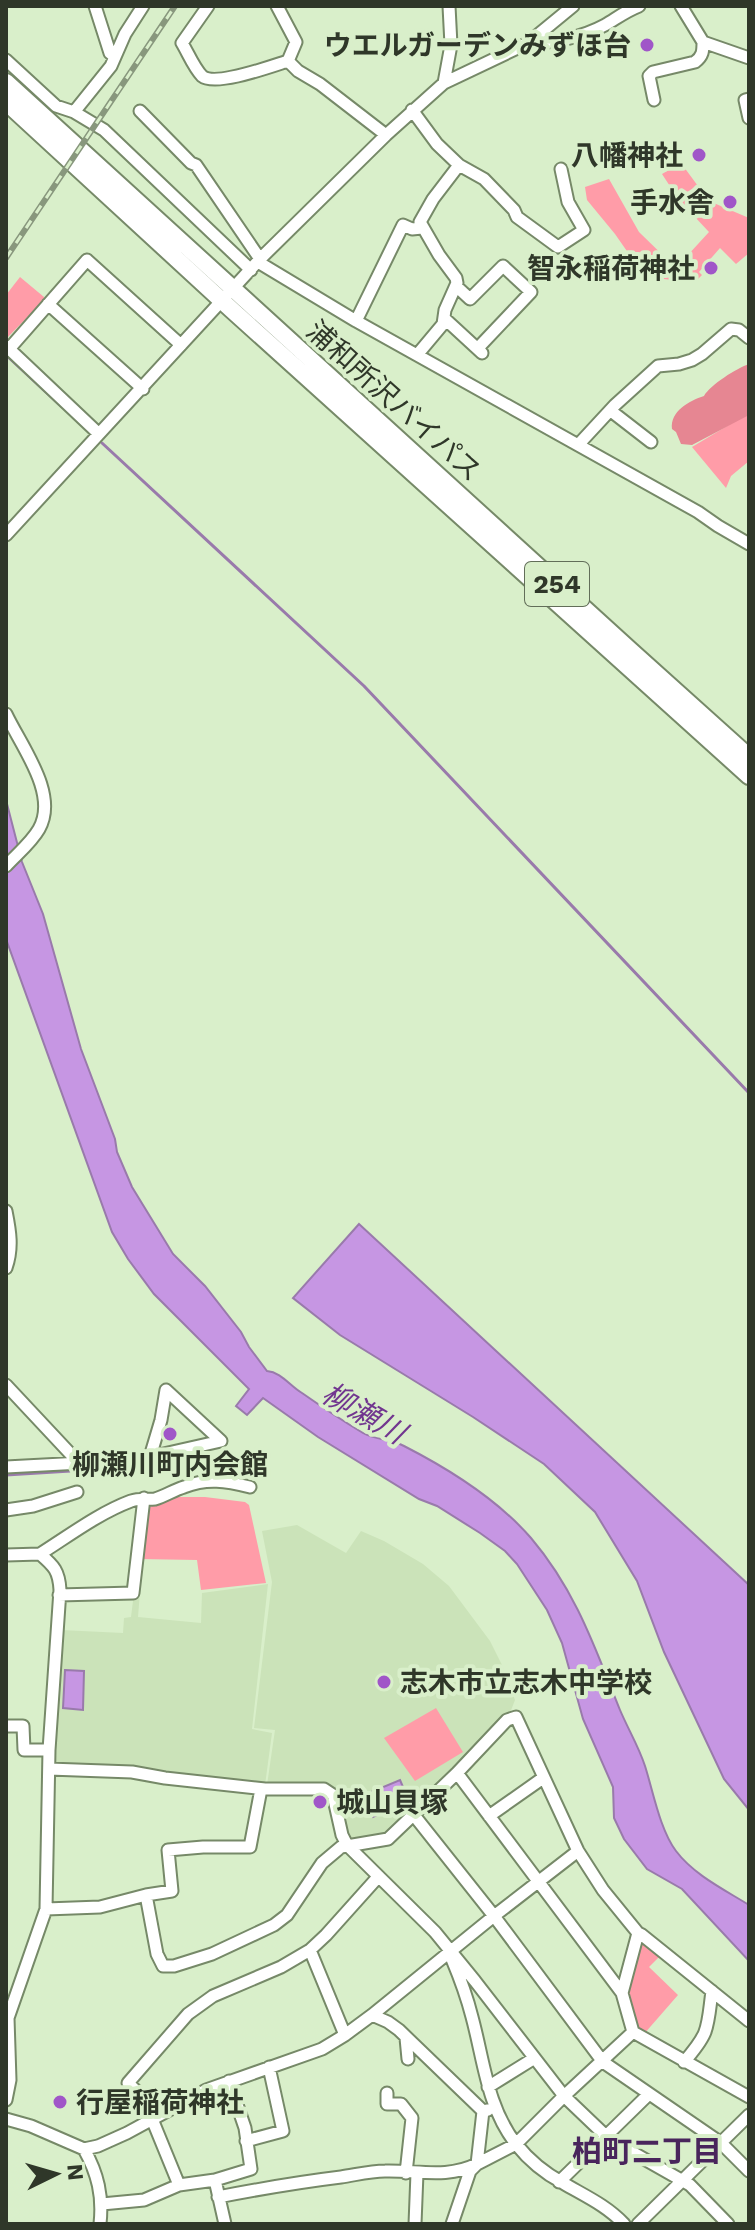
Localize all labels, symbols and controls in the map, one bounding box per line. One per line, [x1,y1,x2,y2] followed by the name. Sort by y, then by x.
[324,29,631,62] place label: ウエルガーデンみずほ台
[638,36,656,54] marker: ウエルガーデンみずほ台
[571,139,683,172] place label: 八幡神社
[690,146,708,164] marker: 八幡神社
[630,186,714,219] place label: 手水舎
[721,193,739,211] marker: 手水舎
[527,252,695,285] place label: 智永稲荷神社
[702,259,720,277] marker: 智永稲荷神社
[300,314,488,488] street label: 浦和所沢バイパス
[525,562,589,606] road number: 254
[316,1375,414,1452] water label: 柳瀬川
[161,1425,179,1443] marker: 柳瀬川町内会館
[72,1448,268,1481] place label: 柳瀬川町内会館
[400,1666,652,1699] place label: 志木市立志木中学校
[375,1673,393,1691] marker: 志木市立志木中学校
[336,1786,448,1819] place label: 城山貝塚
[311,1793,329,1811] marker: 城山貝塚
[76,2086,244,2119] place label: 行屋稲荷神社
[51,2093,69,2111] marker: 行屋稲荷神社
[16,2134,96,2214] north arrow
[572,2134,722,2169] district label: 柏町二丁目
[62,2163,89,2182] text: N

